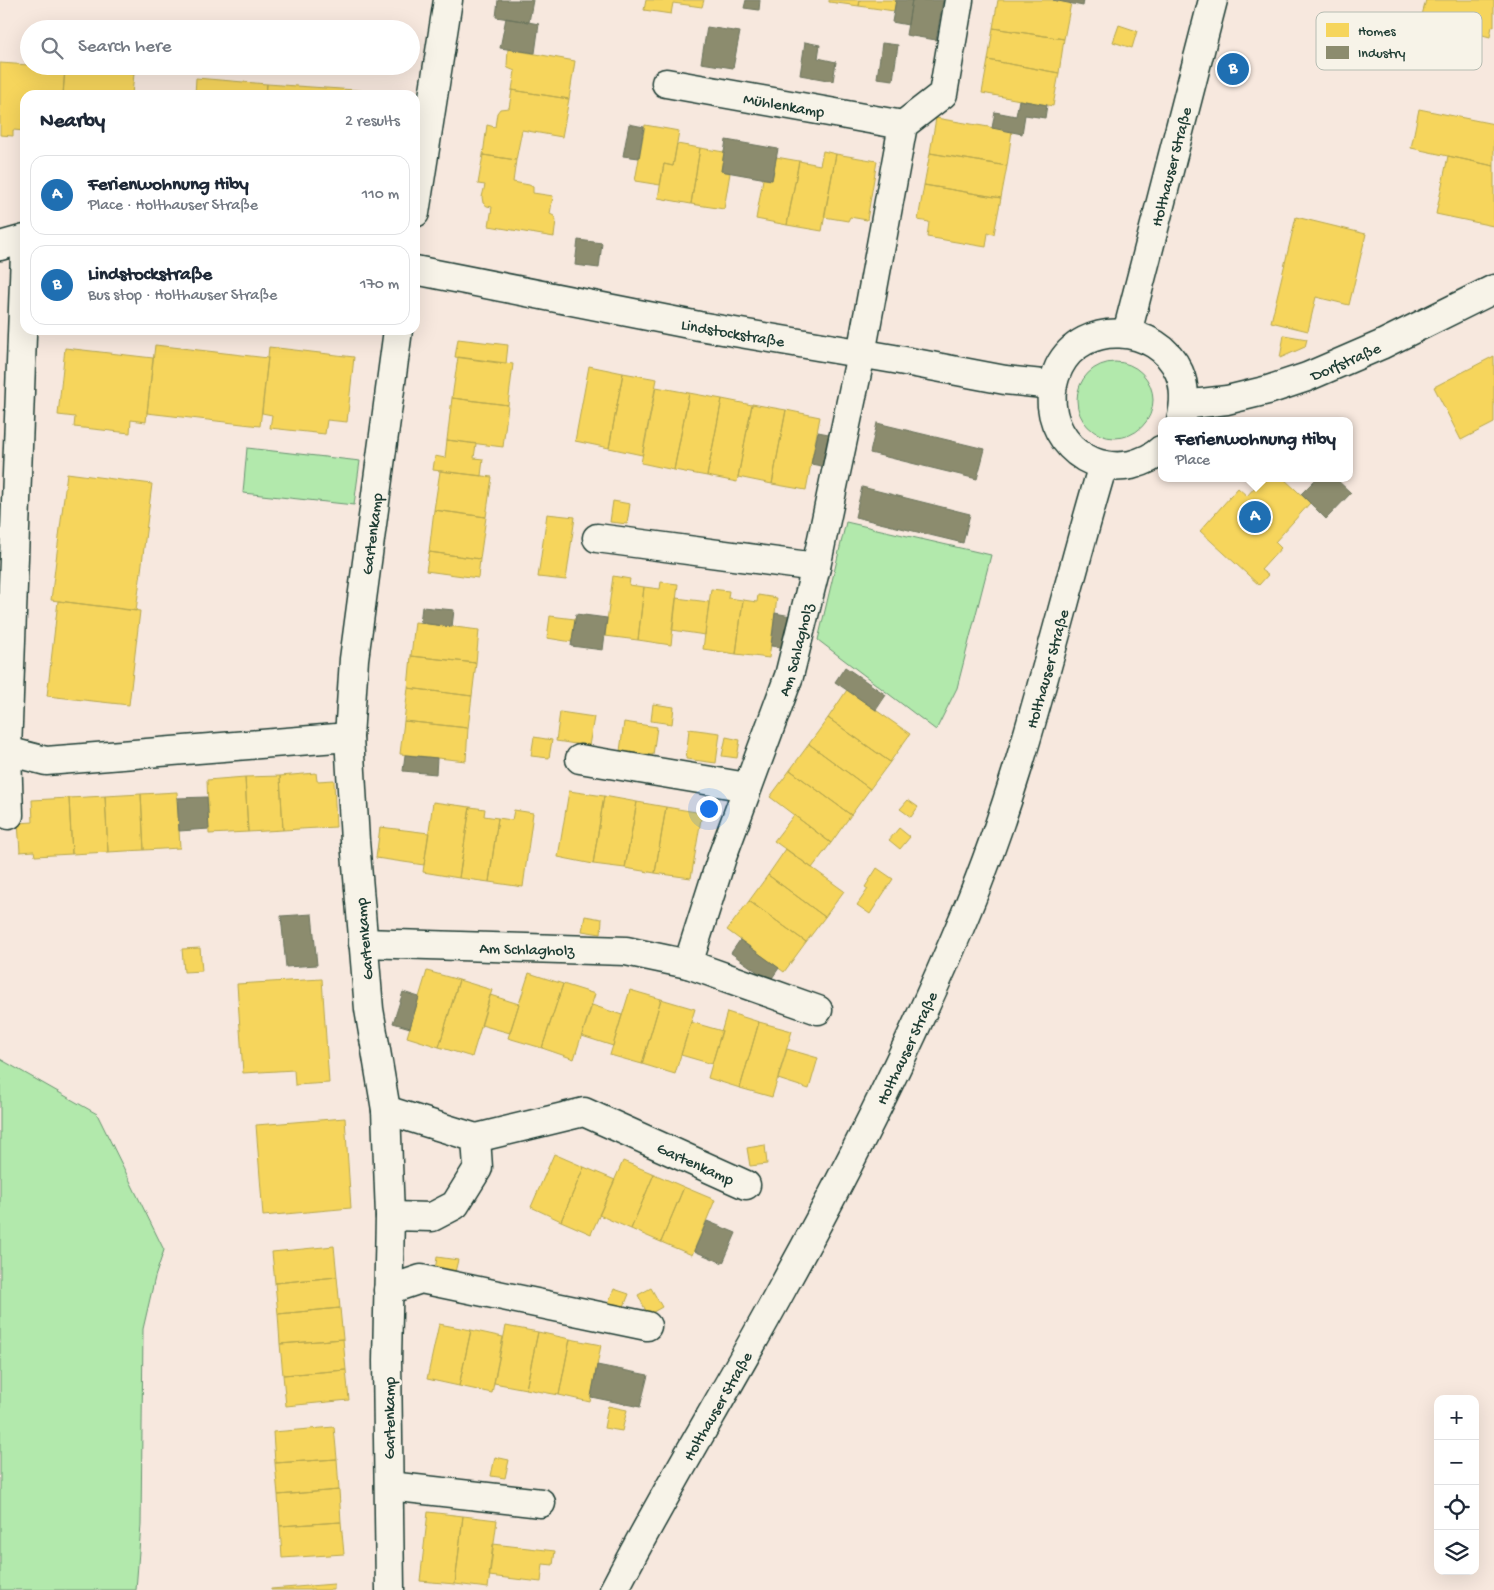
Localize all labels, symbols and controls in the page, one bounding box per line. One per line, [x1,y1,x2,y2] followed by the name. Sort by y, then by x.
[1316,12,1482,70] legend
[20,20,420,75] search box
[1358,24,1396,41] text: Homes
[38,34,66,62] icon: search
[78,36,172,59] text: Search here
[1358,46,1406,63] text: Industry
[1217,50,1249,88] pin: B
[742,91,826,124] street label: Mühlenkamp
[1149,105,1198,229] street label: Holthauser Straße
[40,110,105,135] text: Nearby
[345,113,400,132] text: 2 results
[88,174,249,197] text: Ferienwohnung Hiby
[52,186,62,205] text: A
[362,186,399,205] text: 110 m
[88,197,258,216] text: Place · Holthauser Straße
[88,264,212,287] text: Lindstockstraße
[53,276,61,295] text: B
[360,276,399,295] text: 170 m
[88,287,277,306] text: Bus stop · Holthauser Straße
[679,317,786,353] street label: Lindstockstraße
[1308,340,1385,388] street label: Dorfstraße
[1158,417,1353,482] popup
[1175,429,1336,452] text: Ferienwohnung Hiby
[1175,452,1210,471] text: Place
[359,492,389,576] street label: Gartenkamp
[1239,498,1271,536] pin: A
[776,601,820,700] street label: Am Schlagholz
[1024,607,1075,731] street label: Holthauser Straße
[696,796,722,822] your location
[353,897,380,981] street label: Gartenkamp
[479,941,576,962] street label: Am Schlagholz
[874,989,944,1109] street label: Holthauser Straße
[653,1140,736,1191] street label: Gartenkamp
[681,1349,759,1465] street label: Holthauser Straße
[382,1377,401,1459] street label: Gartenkamp
[1434,1395,1479,1575] map controls
[1434,1395,1479,1440] button: +
[1434,1440,1479,1485] button: −
[1434,1485,1479,1530] button: locate
[1434,1530,1479,1575] button: layers

